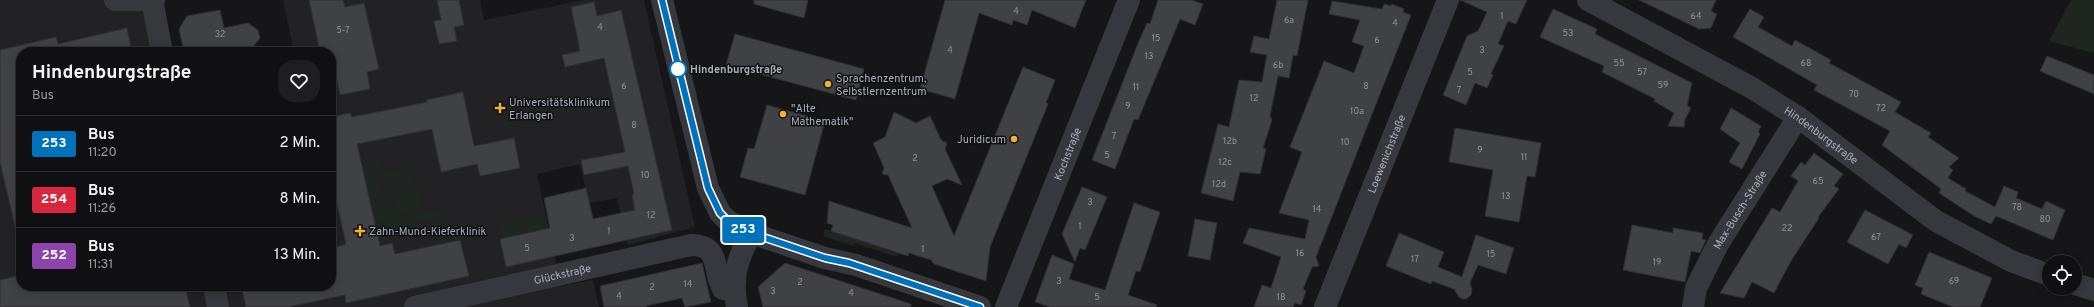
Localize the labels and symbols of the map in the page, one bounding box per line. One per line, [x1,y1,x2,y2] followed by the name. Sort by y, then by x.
[1013,6,1019,17] house number: 4
[1500,11,1504,22] house number: 1
[1691,11,1702,22] house number: 64
[1284,15,1294,26] house number: 6a
[1392,18,1398,29] house number: 4
[597,22,603,33] house number: 4
[336,25,350,36] house number: 5-7
[1562,28,1574,39] house number: 53
[215,29,225,40] house number: 32
[1152,33,1160,44] house number: 15
[1374,35,1380,46] house number: 6
[947,45,953,56] house number: 4
[1479,45,1485,56] house number: 3
[1145,51,1153,62] house number: 13
[1613,58,1625,69] house number: 55
[1801,58,1811,69] house number: 68
[669,60,687,78] marker: Hindenburgstraße
[1273,60,1283,71] house number: 6b
[690,63,782,77] place label: Hindenburgstraße
[1467,67,1473,78] house number: 5
[1637,67,1647,78] house number: 57
[836,72,927,99] place label: Sprachenzentrum, Selbstlernzentrum
[823,79,833,89] marker: Sprachenzentrum, Selbstlernzentrum
[1658,80,1668,91] house number: 59
[621,81,627,92] house number: 6
[1363,81,1369,92] house number: 8
[1133,82,1139,93] house number: 11
[1457,85,1462,96] house number: 7
[1849,89,1859,100] house number: 70
[1250,93,1258,104] house number: 12
[509,96,610,123] place label: Universitätsklinikum Erlangen
[1125,101,1131,112] house number: 9
[494,102,506,114] marker: Universitätsklinikum Erlangen
[791,102,853,129] place label: "Alte Mathematik"
[1876,103,1886,114] house number: 72
[1781,104,1861,168] street label: Hindenburgstraße
[1350,106,1364,117] house number: 10a
[778,109,788,119] marker: "Alte Mathematik"
[1365,113,1409,196] street label: Loewenichstraße
[631,120,637,131] house number: 8
[1051,126,1085,183] street label: Kochstraße
[1112,131,1117,142] house number: 7
[957,133,1006,147] place label: Juridicum
[1009,134,1019,144] marker: Juridicum
[1223,136,1237,147] house number: 12b
[1340,137,1350,148] house number: 10
[1477,145,1483,156] house number: 9
[1104,150,1110,161] house number: 5
[1521,152,1527,163] house number: 11
[912,153,918,164] house number: 2
[1218,157,1232,168] house number: 12c
[1710,168,1771,252] street label: Max-Busch-Straße
[640,170,650,181] house number: 10
[1813,176,1823,187] house number: 65
[1212,179,1226,190] house number: 12d
[1502,191,1510,202] house number: 13
[1087,197,1093,208] house number: 3
[2012,202,2022,213] house number: 78
[1313,204,1322,215] house number: 14
[647,210,655,221] house number: 12
[2039,214,2051,225] house number: 80
[720,217,766,243] line badge: 253
[1078,221,1082,232] house number: 1
[1781,223,1793,234] house number: 22
[354,225,366,237] marker: Zahn-Mund-Kieferklinik
[369,225,487,239] place label: Zahn-Mund-Kieferklinik
[607,226,611,237] house number: 1
[1871,232,1881,243] house number: 67
[569,233,575,244] house number: 3
[524,243,530,254] house number: 5
[921,244,925,255] house number: 1
[1296,248,1304,259] house number: 16
[1487,249,1495,260] house number: 15
[1411,254,1419,265] house number: 17
[1653,257,1661,268] house number: 19
[532,262,593,288] street label: Glückstraße
[1056,276,1062,287] house number: 3
[1949,276,1959,287] house number: 69
[797,277,803,288] house number: 2
[684,279,693,290] house number: 14
[649,282,655,293] house number: 2
[770,286,776,297] house number: 3
[848,288,854,299] house number: 4
[616,291,622,302] house number: 4
[1094,292,1100,303] house number: 5
[1277,292,1285,303] house number: 18

